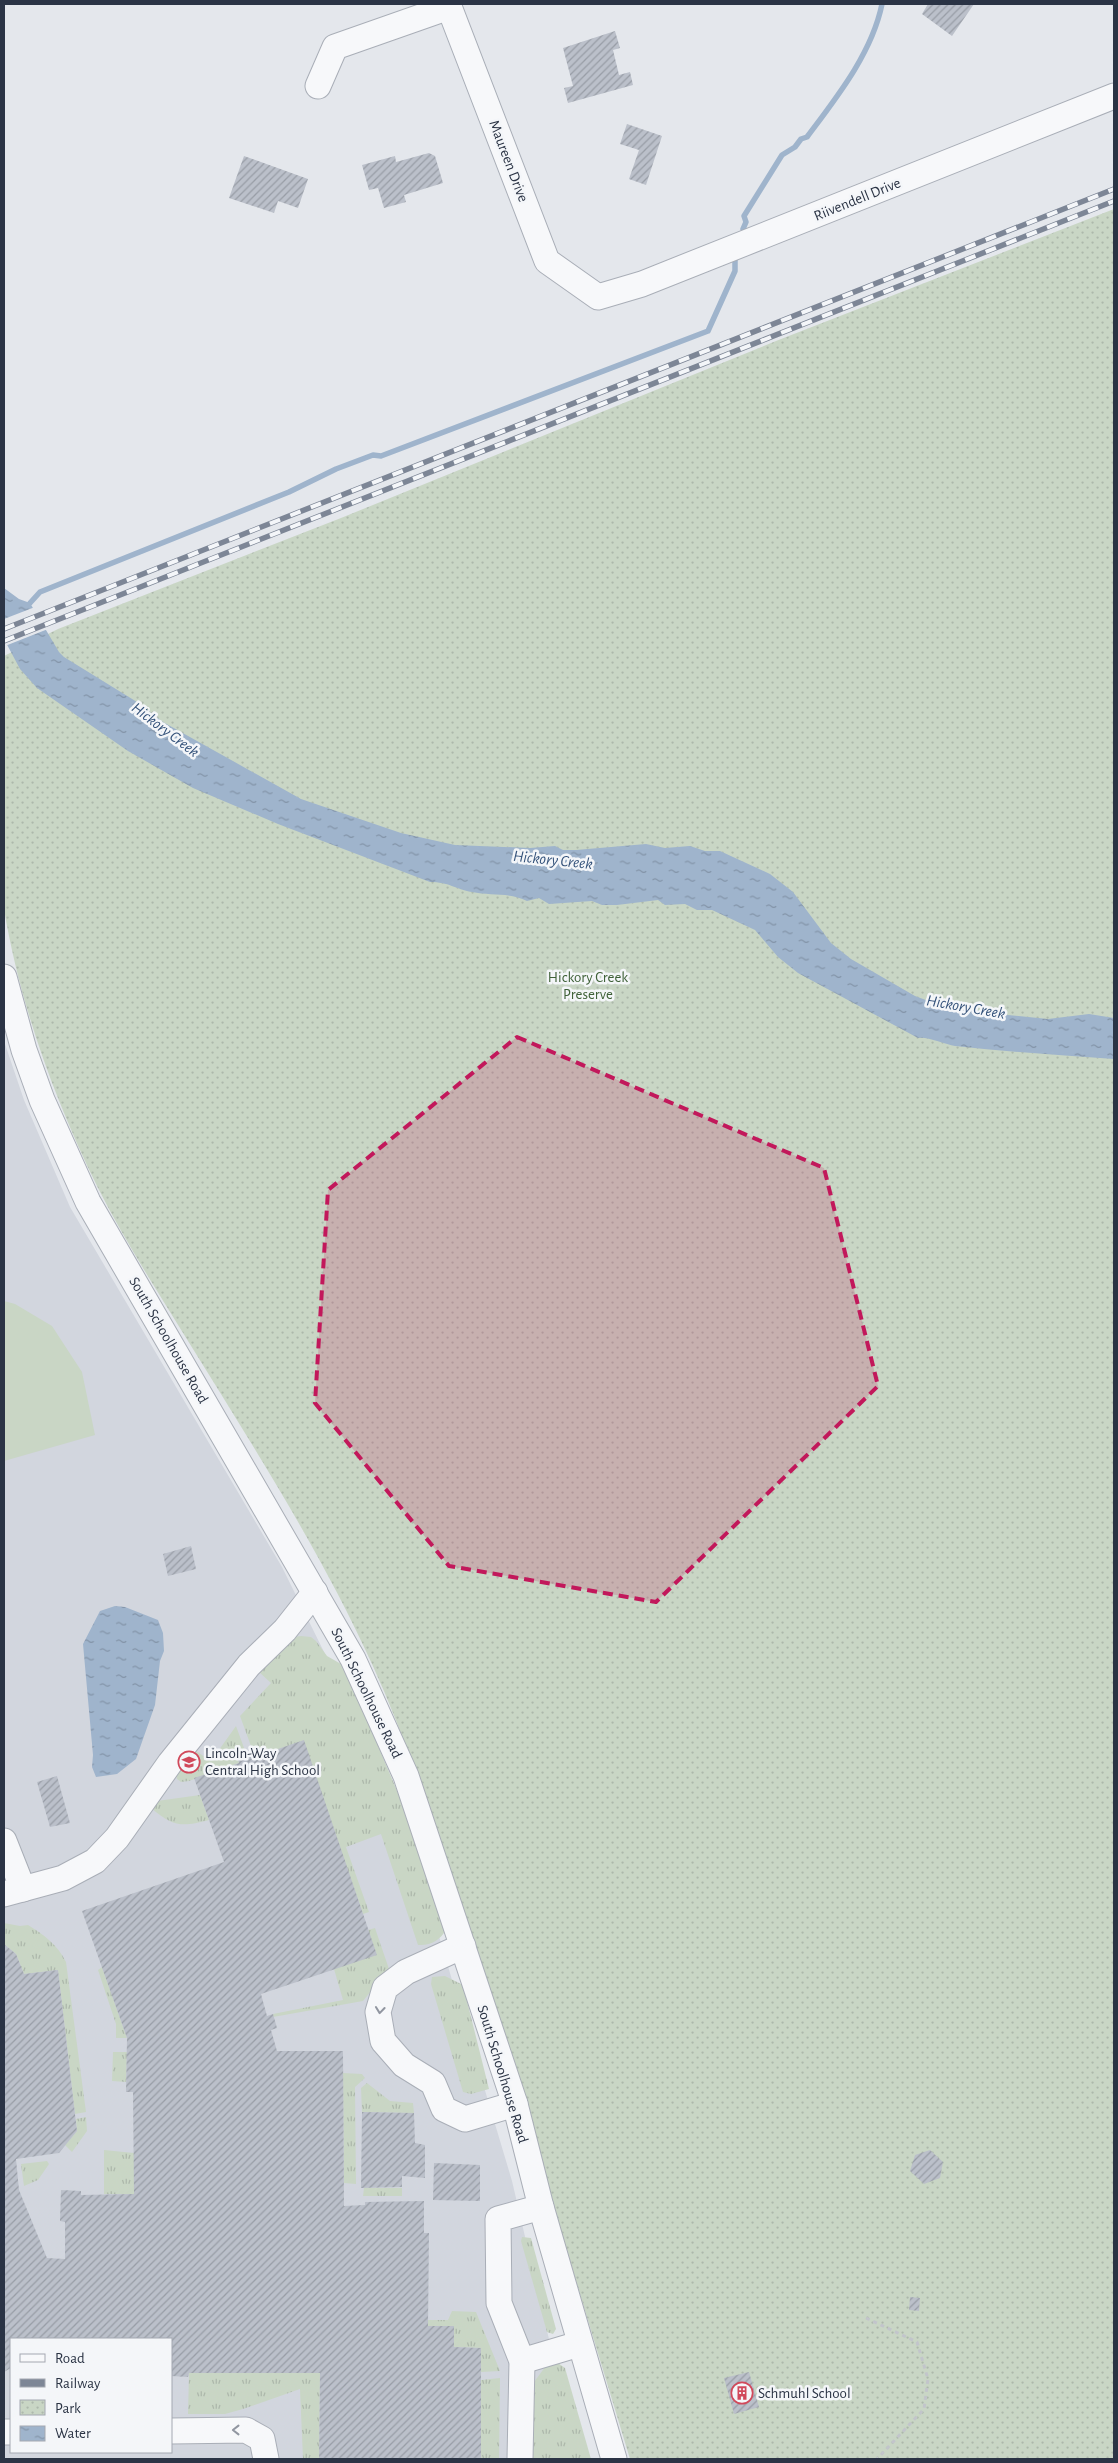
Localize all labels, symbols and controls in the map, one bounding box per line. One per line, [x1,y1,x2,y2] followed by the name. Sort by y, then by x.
[486,118,531,204] street label: Maureen Drive
[812,175,903,224] street label: Riivendell Drive
[129,699,202,760] water label: Hickory Creek
[512,848,593,872] water label: Hickory Creek
[548,970,628,1002] park label: Hickory Creek Preserve
[925,992,1007,1022] water label: Hickory Creek
[126,1274,211,1406] street label: South Schoolhouse Road
[328,1626,405,1761] street label: South Schoolhouse Road
[205,1746,320,1778] place label: Lincoln-Way Central High School
[177,1750,201,1774] school or university icon: Lincoln-Way Central High School
[474,2003,531,2145] street label: South Schoolhouse Road
[375,2006,386,2014] one-way arrow
[10,2338,172,2453] legend
[55,2351,85,2366] text: Road
[55,2376,101,2391] text: Railway
[730,2381,754,2405] building icon: Schmuhl School
[758,2386,851,2401] place label: Schmuhl School
[55,2401,81,2416] text: Park
[232,2425,240,2435] one-way arrow
[55,2426,91,2441] text: Water

